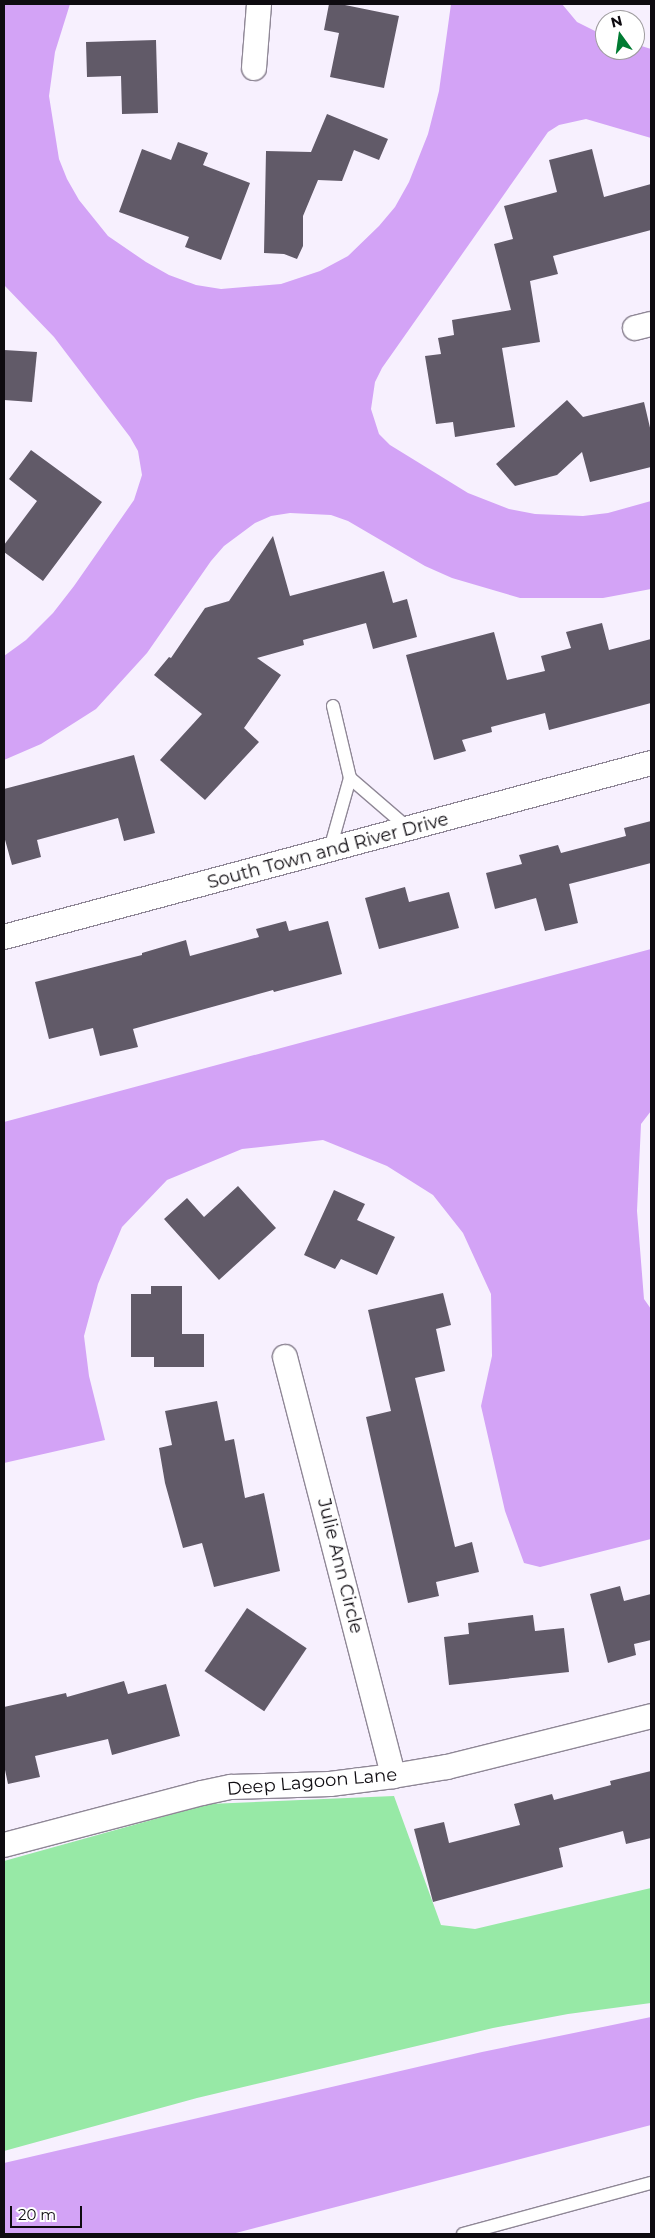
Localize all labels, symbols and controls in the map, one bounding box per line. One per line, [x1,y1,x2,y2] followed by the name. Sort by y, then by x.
[595,10,645,60] north arrow
[609,11,624,32] text: N
[205,808,451,894] street label: South Town and River Drive
[313,1496,367,1636] street label: Julie Ann Circle
[226,1764,398,1800] street label: Deep Lagoon Lane
[12,2196,85,2228] scale bar
[18,2205,56,2224] text: 20 m

